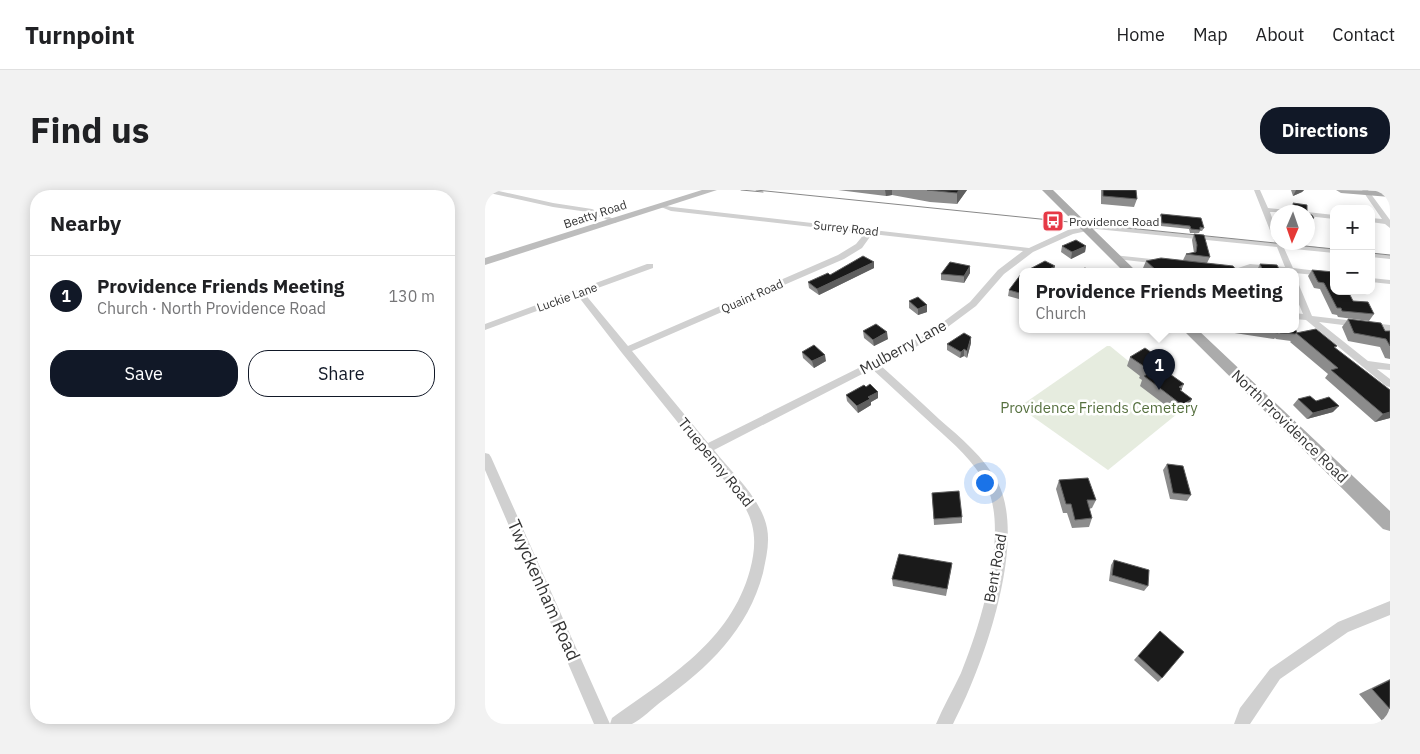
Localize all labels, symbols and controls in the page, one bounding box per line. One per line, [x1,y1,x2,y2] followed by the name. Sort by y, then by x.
[25,19,135,51] text: Turnpoint
[1117,23,1165,46] text: Home
[1193,23,1228,46] text: Map
[1256,23,1304,46] text: About
[1332,23,1395,46] text: Contact
[30,107,149,153] text: Find us
[1260,107,1390,154] button: Directions
[562,197,628,231] street label: Beatty Road
[1270,205,1315,250] north arrow
[1330,205,1375,295] map controls
[1330,205,1375,250] button: +
[50,209,121,237] text: Nearby
[1041,209,1065,233] bus stop icon: Providence Road
[1069,214,1159,229] place label: Providence Road
[813,217,879,239] street label: Surrey Road
[1330,250,1375,295] button: −
[1019,268,1299,333] popup
[97,274,344,298] text: Providence Friends Meeting
[719,276,785,316] street label: Quaint Road
[535,279,600,315] street label: Luckie Lane
[1035,279,1283,303] text: Providence Friends Meeting
[61,286,71,306] text: 1
[388,286,435,306] text: 130 m
[97,298,326,318] text: Church · North Providence Road
[1035,303,1086,323] text: Church
[856,315,950,379] street label: Mulberry Lane
[1143,349,1175,390] pin: 1
[50,350,238,397] button: Save
[248,350,435,397] button: Share
[1228,365,1352,487] street label: North Providence Road
[1000,398,1198,417] park label: Providence Friends Cemetery
[674,413,758,511] street label: Truepenny Road
[972,470,998,496] your location
[503,516,585,664] street label: Twyckenham Road
[980,532,1010,604] street label: Bent Road

